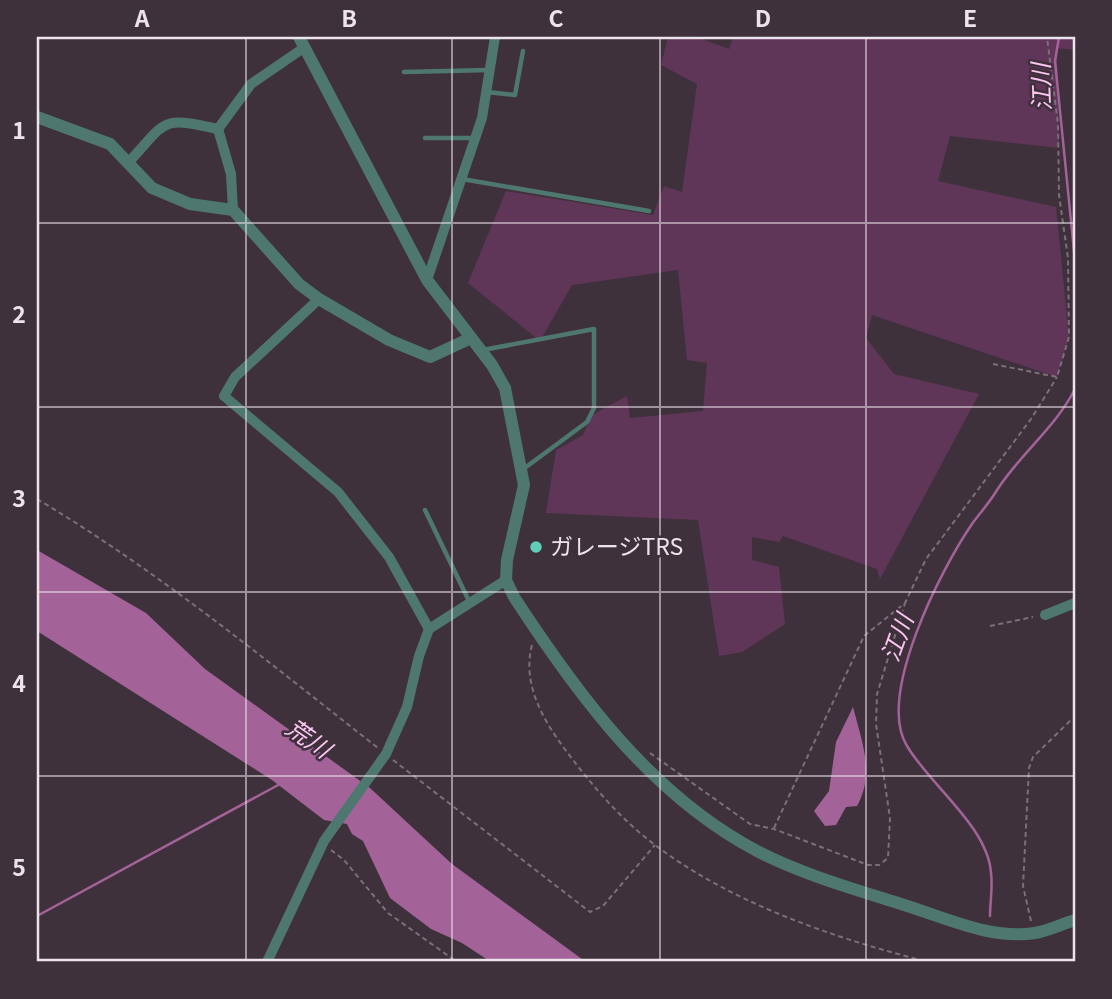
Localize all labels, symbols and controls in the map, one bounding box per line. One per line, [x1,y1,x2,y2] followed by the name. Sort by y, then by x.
[134,0,150,34] text: A
[341,0,357,34] text: B
[548,0,564,34] text: C
[755,0,771,34] text: D
[963,0,977,34] text: E
[1021,59,1058,112] water label: 江川
[12,112,26,146] text: 1
[12,296,26,330] text: 2
[12,480,26,514] text: 3
[550,528,683,562] place label: ガレージTRS
[528,539,544,555] marker: ガレージTRS
[871,606,921,666] water label: 江川
[12,665,26,699] text: 4
[280,709,342,767] water label: 荒川
[12,849,26,883] text: 5

